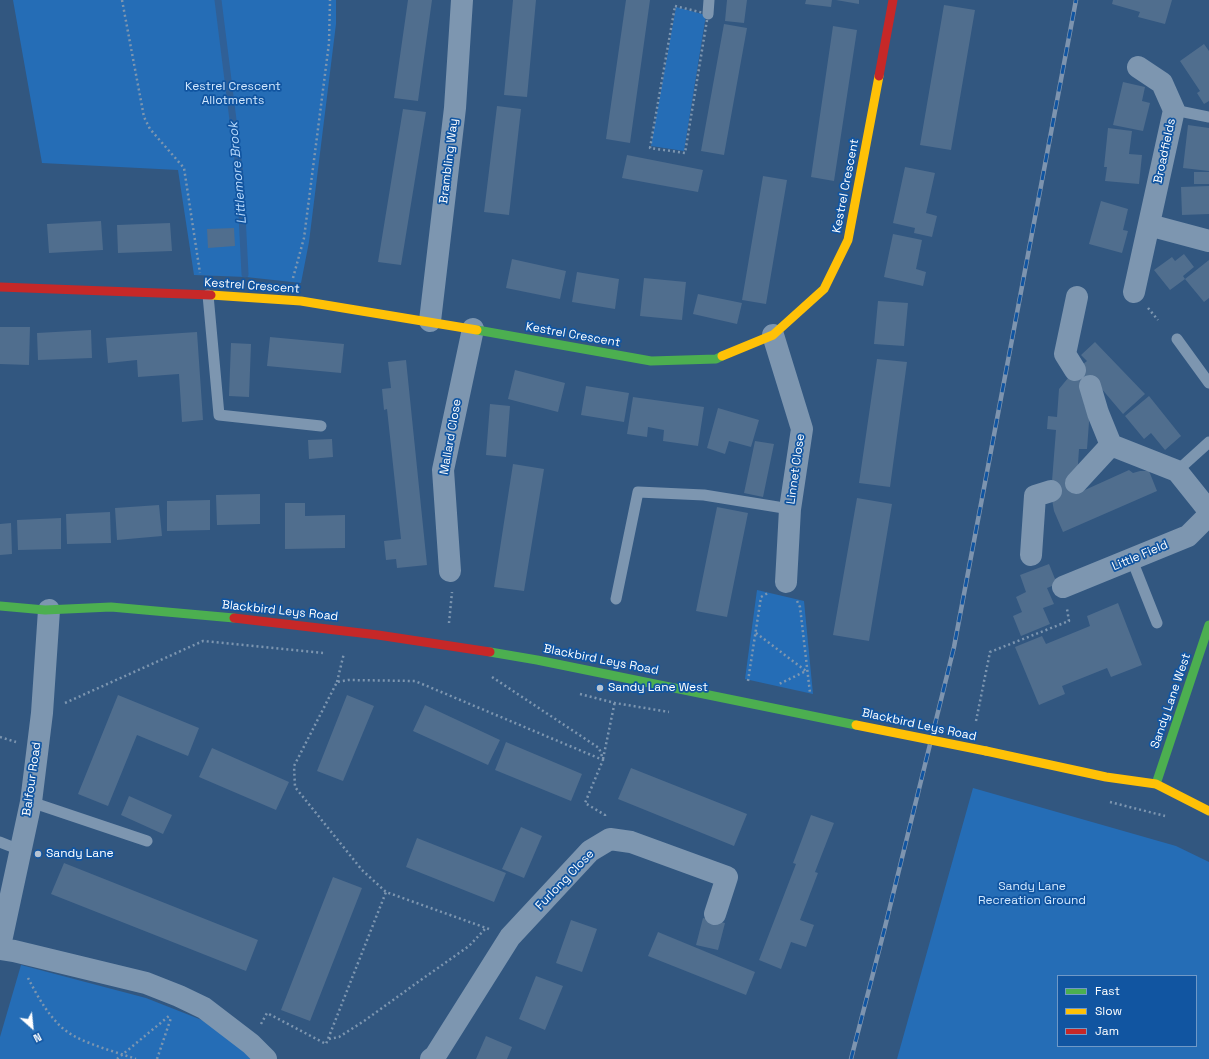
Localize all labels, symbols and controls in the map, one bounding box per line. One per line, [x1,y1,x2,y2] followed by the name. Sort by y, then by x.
[185,80,281,108] park label: Kestrel Crescent Allotments
[1151,117,1179,185] street label: Broadfields
[437,118,461,204] street label: Brambling Way
[226,121,250,225] water label: Littlemore Brook
[830,138,862,234] street label: Kestrel Crescent
[204,275,300,297] street label: Kestrel Crescent
[525,320,621,350] street label: Kestrel Crescent
[437,398,465,476] street label: Mallard Close
[784,433,808,505] street label: Linnet Close
[1110,538,1170,574] street label: Little Field
[221,598,339,624] street label: Blackbird Leys Road
[542,642,660,678] street label: Blackbird Leys Road
[1148,651,1194,751] street label: Sandy Lane West
[608,681,708,695] place label: Sandy Lane West
[595,683,605,693] marker: Sandy Lane West
[860,706,978,744] street label: Blackbird Leys Road
[20,741,44,817] street label: Balfour Road
[46,847,114,861] place label: Sandy Lane
[533,847,597,913] street label: Furlong Close
[33,849,43,859] marker: Sandy Lane
[978,880,1086,908] park label: Sandy Lane Recreation Ground
[1057,975,1197,1047] legend
[1095,983,1120,999] text: Fast
[1095,1003,1122,1019] text: Slow
[12,1007,52,1047] north arrow
[1095,1023,1119,1039] text: Jam
[31,1030,44,1046] text: N

